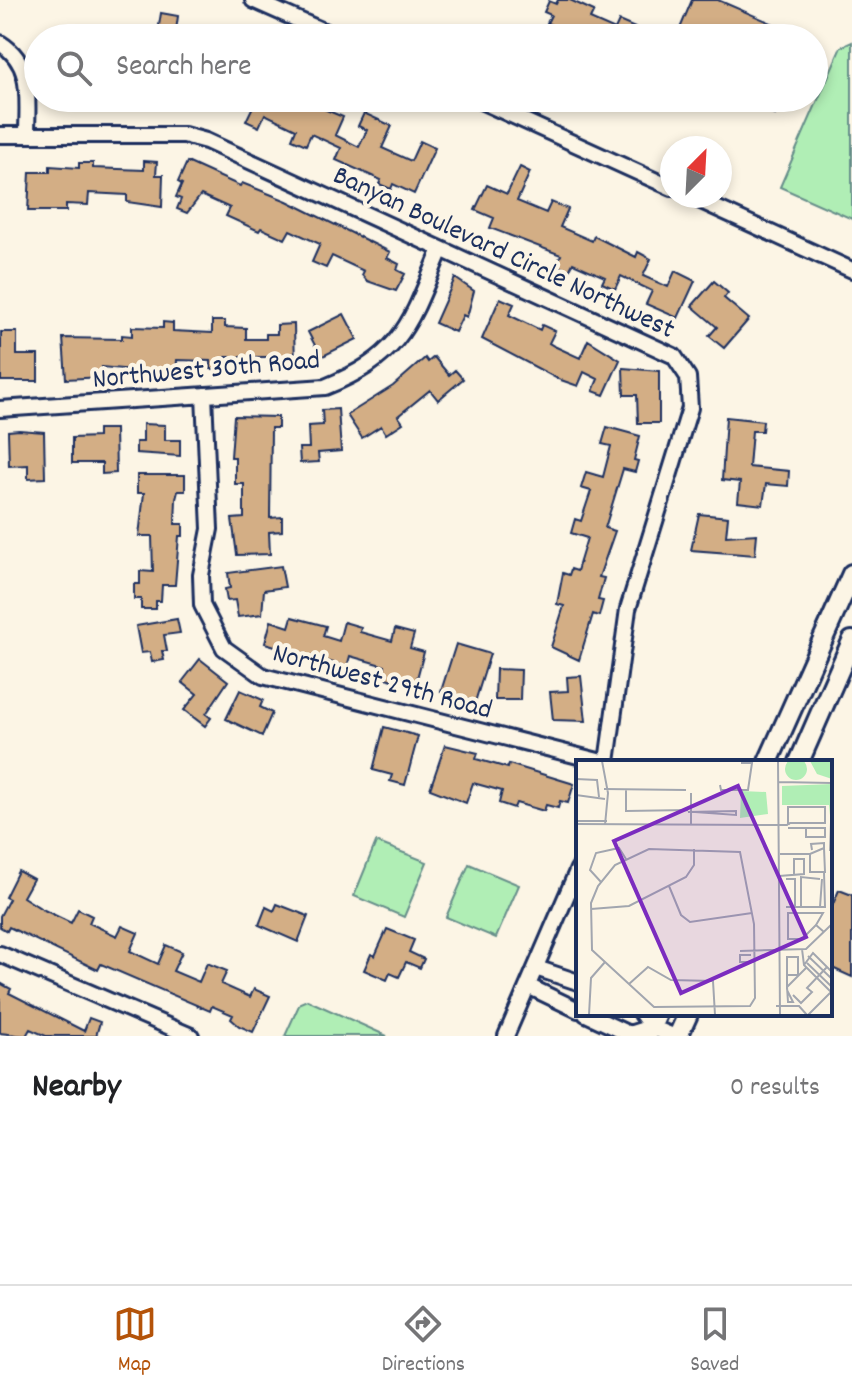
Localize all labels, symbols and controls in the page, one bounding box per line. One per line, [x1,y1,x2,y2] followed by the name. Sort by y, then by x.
[24,24,828,112] search box
[52,46,96,90] icon: search
[116,47,252,90] text: Search here
[660,136,732,208] north arrow
[325,158,680,351] street label: Banyan Boulevard Circle Northwest
[91,342,322,402] street label: Northwest 30th Road
[268,635,496,732] street label: Northwest 29th Road
[576,760,832,1016] inset map
[32,1064,121,1113] text: Nearby
[730,1070,820,1107] text: 0 results
[113,1302,157,1381] tab: Map
[382,1302,465,1381] tab: Directions
[690,1302,739,1381] tab: Saved

